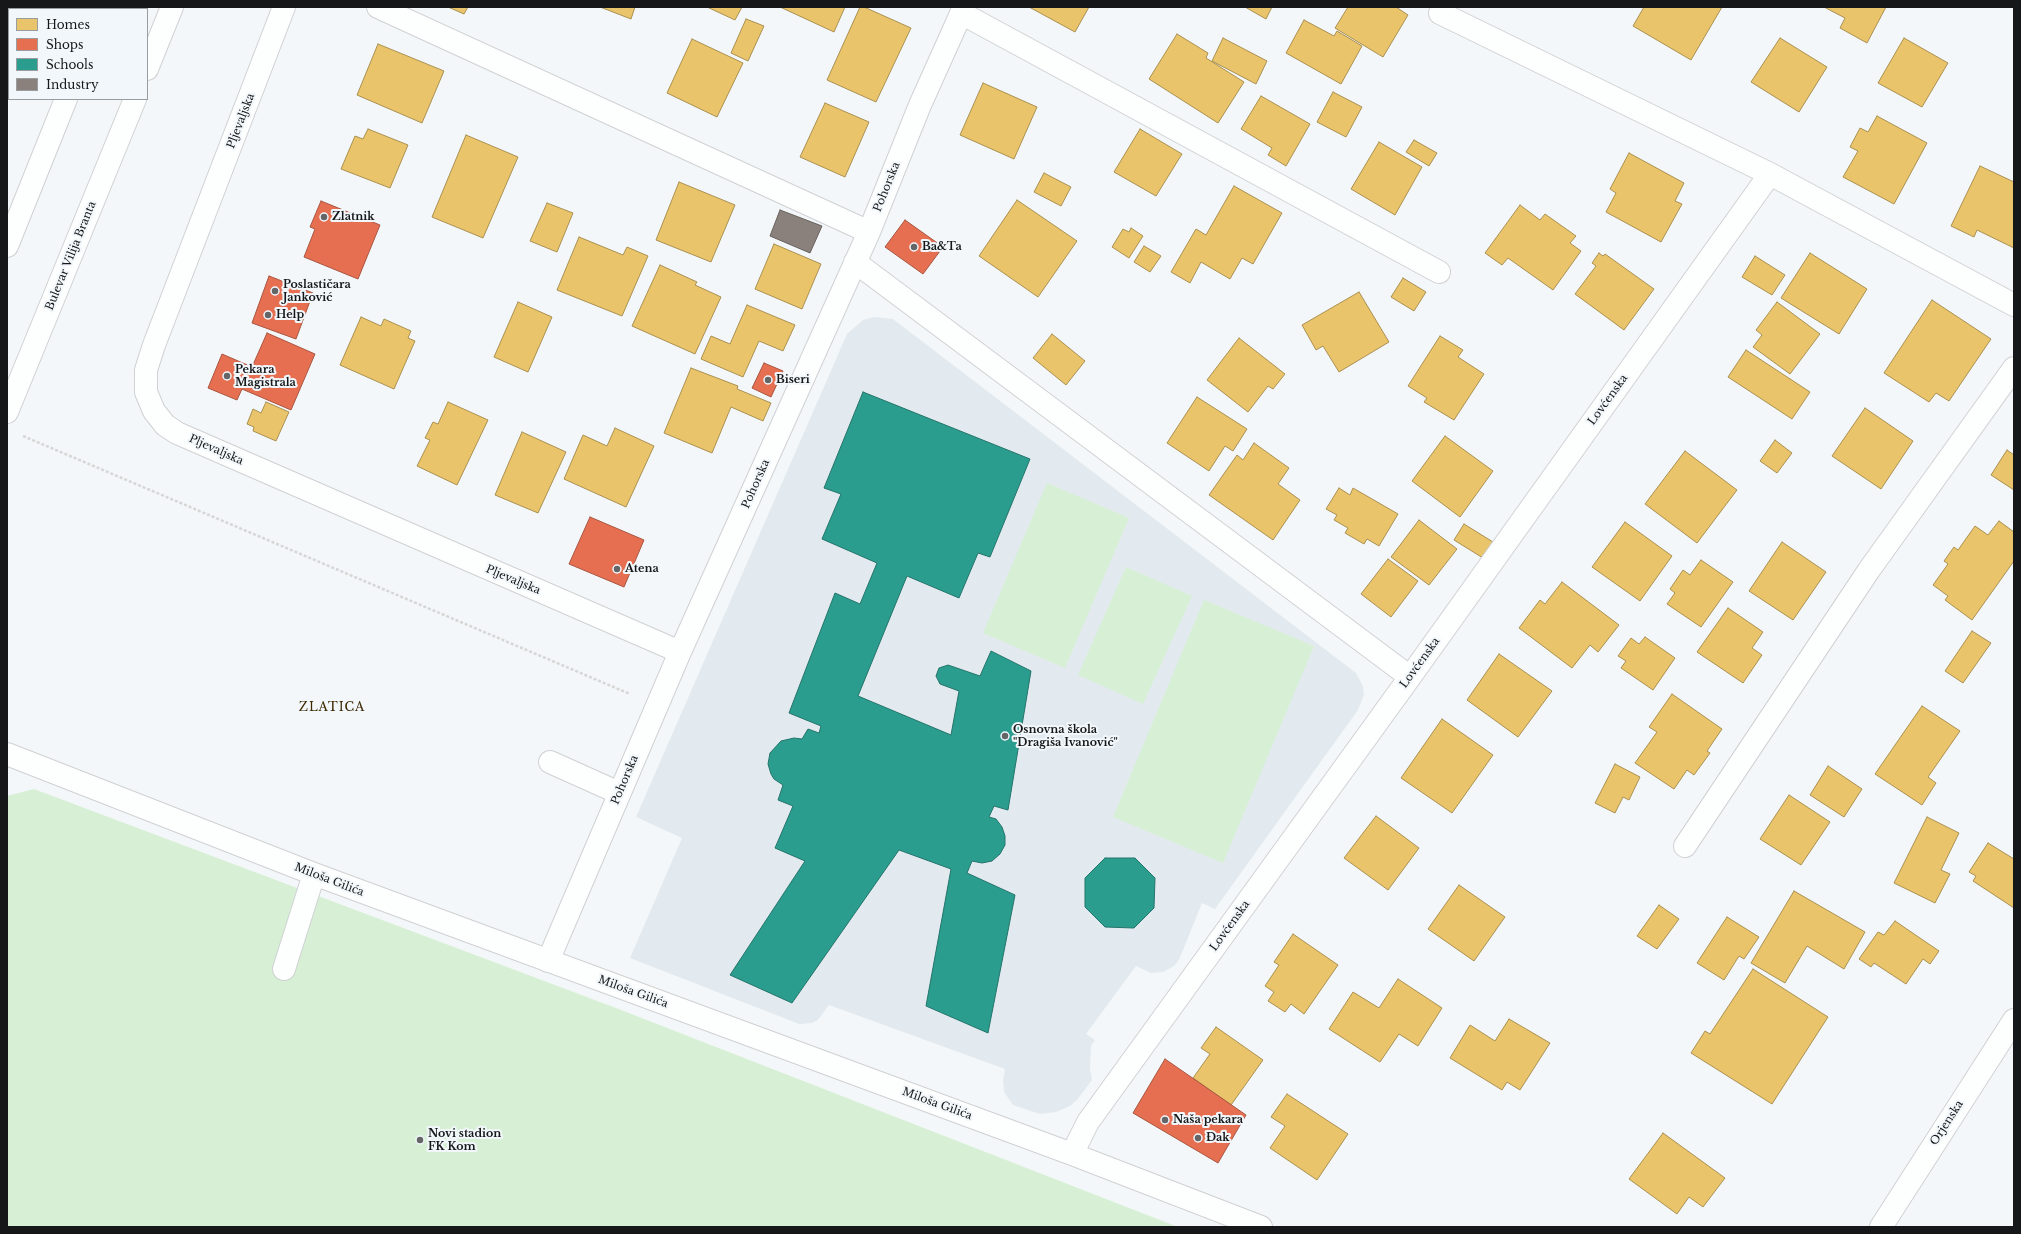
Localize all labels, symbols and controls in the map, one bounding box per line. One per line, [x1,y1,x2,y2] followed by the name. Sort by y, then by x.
[8,8,148,100] legend
[46,17,90,32] text: Homes
[46,37,83,52] text: Shops
[46,57,93,72] text: Schools
[46,77,99,92] text: Industry
[224,92,258,150] street label: Pljevaljska
[871,160,903,214] street label: Pohorska
[43,200,99,312] street label: Bulevar Vilija Branta
[332,210,374,224] place label: Zlatnik
[319,212,329,222] marker: Zlatnik
[922,240,962,254] place label: Ba&Ta
[909,242,919,252] marker: Ba&Ta
[283,278,351,304] place label: Poslastičara Janković
[270,286,280,296] marker: Poslastičara Janković
[276,308,304,322] place label: Help
[263,310,273,320] marker: Help
[235,363,296,389] place label: Pekara Magistrala
[222,371,232,381] marker: Pekara Magistrala
[1585,372,1631,428] street label: Lovćenska
[776,373,810,387] place label: Biseri
[763,375,773,385] marker: Biseri
[187,432,245,468] street label: Pljevaljska
[739,457,773,511] street label: Pohorska
[625,562,659,576] place label: Atena
[484,563,542,597] street label: Pljevaljska
[612,564,622,574] marker: Atena
[1397,635,1443,691] street label: Lovćenska
[299,701,365,715] district label: ZLATICA
[1013,723,1118,749] place label: Osnovna škola "Dragiša Ivanović"
[1000,731,1010,741] marker: Osnovna škola "Dragiša Ivanović"
[609,753,641,807] street label: Pohorska
[292,861,366,899] street label: Miloša Gilića
[1207,898,1253,954] street label: Lovćenska
[596,973,670,1011] street label: Miloša Gilića
[900,1085,974,1123] street label: Miloša Gilića
[1928,1098,1966,1148] street label: Orjenska
[1173,1113,1243,1127] place label: Naša pekara
[1160,1115,1170,1125] marker: Naša pekara
[428,1127,501,1153] place label: Novi stadion FK Kom
[1206,1131,1230,1145] place label: Đak
[1193,1133,1203,1143] marker: Đak
[415,1135,425,1145] marker: Novi stadion FK Kom

